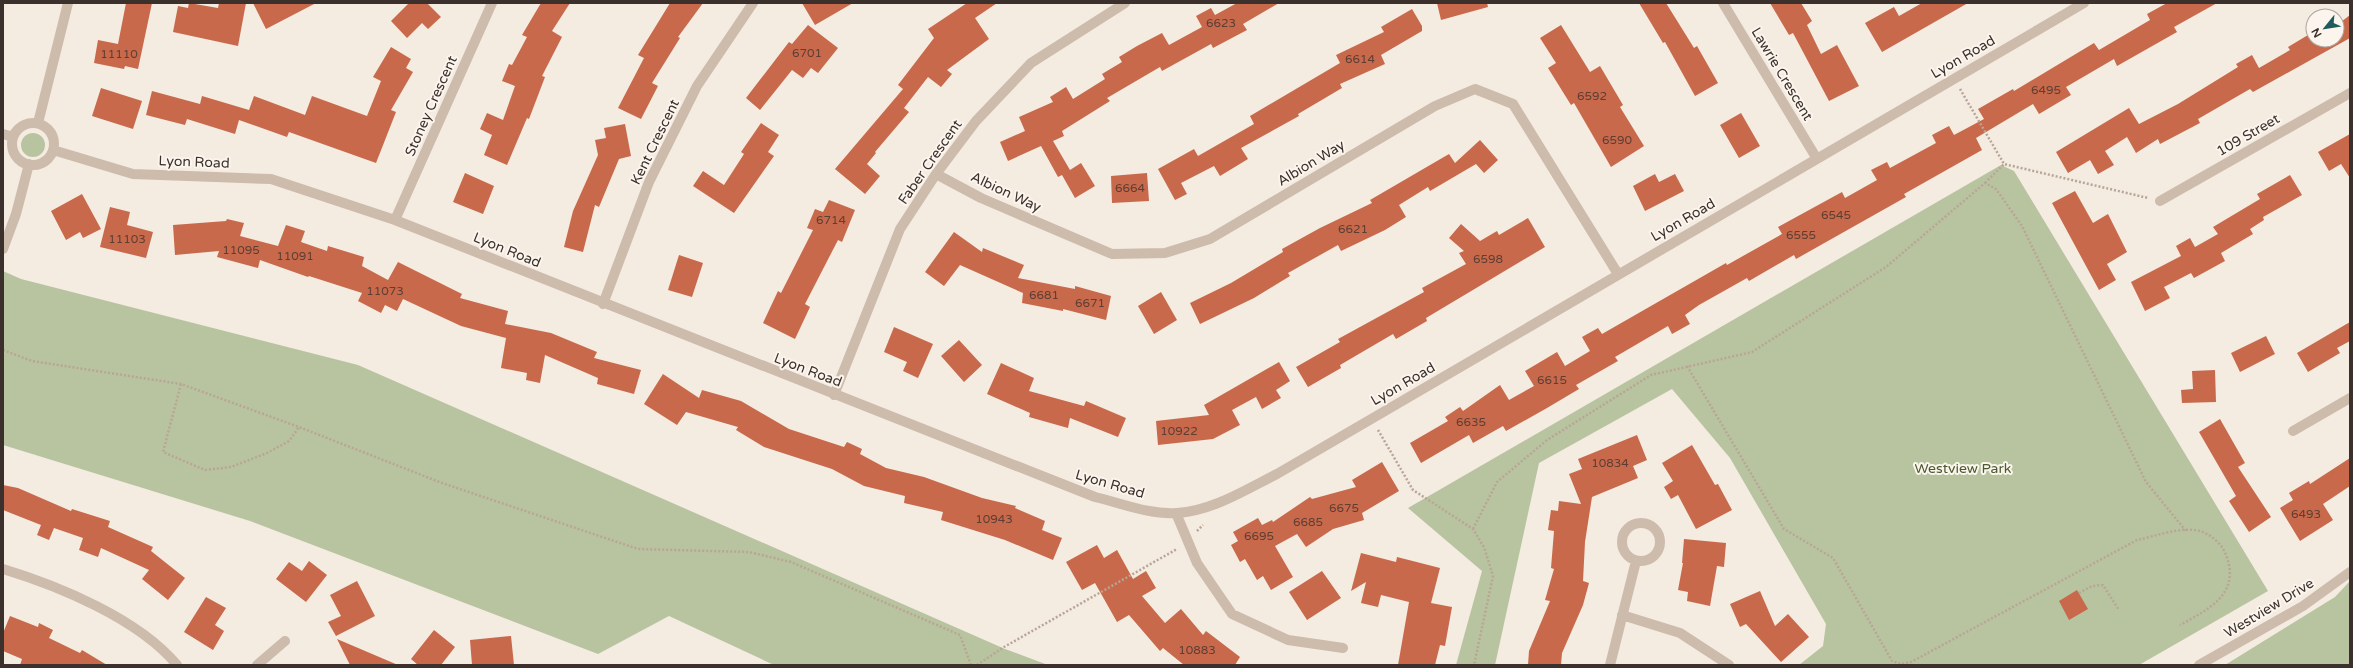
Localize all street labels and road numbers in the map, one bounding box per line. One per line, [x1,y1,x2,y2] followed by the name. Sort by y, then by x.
[1747,24,1817,124] street label: Lawrie Crescent
[1928,32,1998,82] street label: Lyon Road
[401,53,461,159] street label: Stoney Crescent
[627,96,683,188] street label: Kent Crescent
[2213,110,2283,160] street label: 109 Street
[894,116,966,208] street label: Faber Crescent
[1274,136,1348,190] street label: Albion Way
[158,152,230,172] street label: Lyon Road
[968,168,1044,216] street label: Albion Way
[1648,195,1718,245] street label: Lyon Road
[471,229,543,271] street label: Lyon Road
[772,349,844,391] street label: Lyon Road
[1368,359,1438,409] street label: Lyon Road
[1073,466,1147,502] street label: Lyon Road
[2221,575,2317,641] street label: Westview Drive

